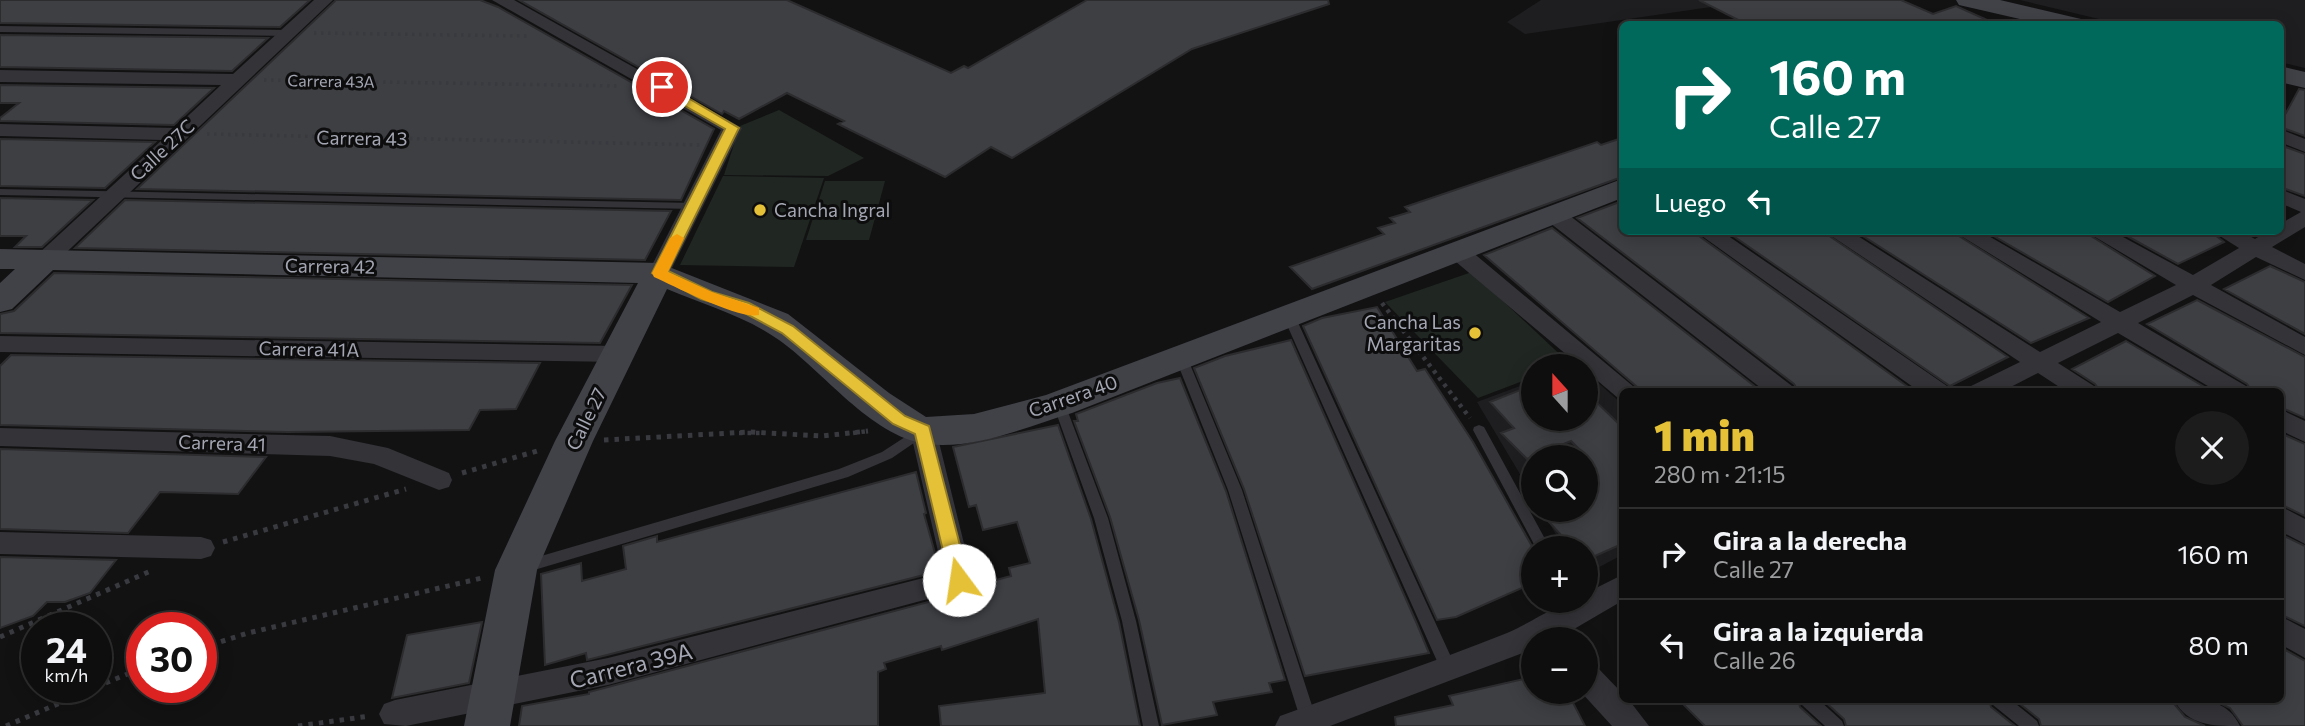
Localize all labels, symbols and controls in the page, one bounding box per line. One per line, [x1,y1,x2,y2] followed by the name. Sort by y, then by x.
[1769,45,1906,105] text: 160 m
[1654,49,1745,140] icon: right
[632,57,692,117] pin
[643,68,681,106] icon: arrive
[287,70,375,91] street label: Carrera 43A
[1769,105,1881,145] text: Calle 27
[125,114,199,185] street label: Calle 27C
[316,125,408,150] street label: Carrera 43
[1741,182,1779,220] icon: left
[1654,186,1727,217] text: Luego
[774,198,890,221] place label: Cancha Ingral
[752,202,768,218] marker: Cancha Ingral
[285,253,375,278] street label: Carrera 42
[1364,310,1461,355] place label: Cancha Las Margaritas
[1467,325,1483,341] marker: Cancha Las Margaritas
[258,336,360,361] street label: Carrera 41A
[1521,354,1598,430] north arrow
[1521,354,1598,704] map controls
[1025,370,1120,421] street label: Carrera 40
[561,384,611,454] street label: Calle 27
[1654,408,1755,460] text: 1 min
[2175,411,2249,485] button: close
[178,429,266,456] street label: Carrera 41
[1521,445,1598,522] button: search
[1654,460,1785,488] text: 280 m · 21:15
[1713,524,1907,555] text: Gira a la derecha
[1654,535,1692,573] icon: right
[1521,536,1598,613] button: +
[2177,538,2249,569] text: 160 m
[922,543,996,617] position arrow
[1713,555,1794,583] text: Calle 27
[126,612,217,703] speed limit sign: 30
[1713,615,1924,646] text: Gira a la izquierda
[1654,626,1692,664] icon: left
[46,627,87,670] text: 24
[1521,627,1598,704] button: −
[2189,629,2249,660] text: 80 m
[566,636,695,694] street label: Carrera 39A
[1713,646,1796,674] text: Calle 26
[45,664,88,686] text: km/h

